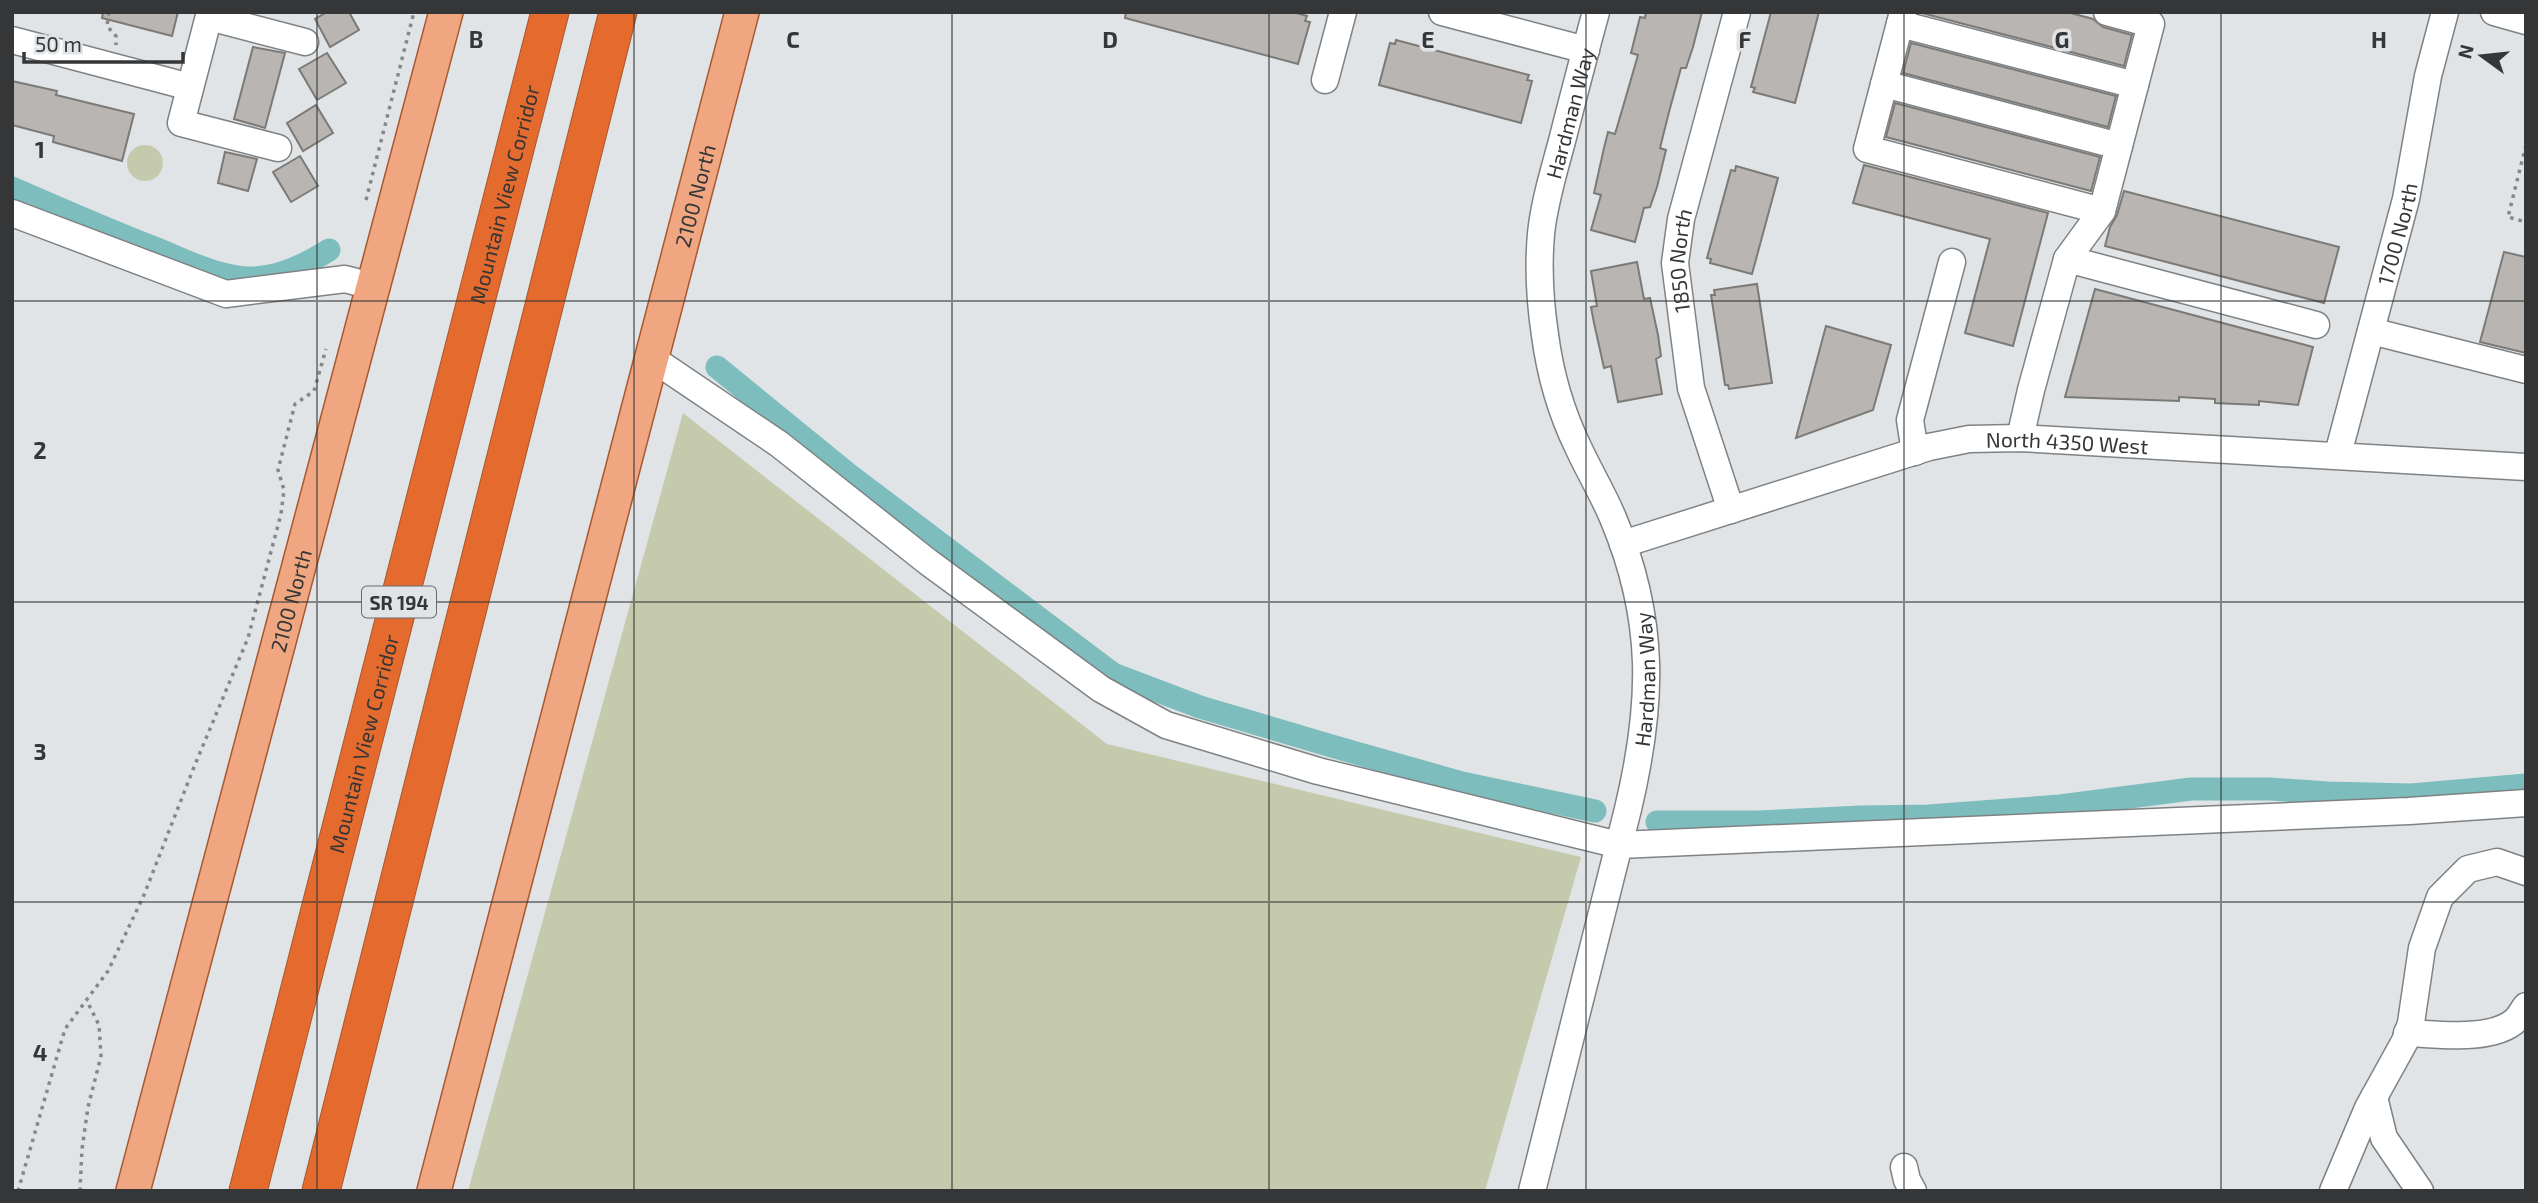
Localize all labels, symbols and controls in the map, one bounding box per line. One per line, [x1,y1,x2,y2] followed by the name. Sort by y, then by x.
[24,21,184,65] scale bar
[2447,21,2517,91] north arrow
[469,25,483,53] text: B
[786,25,800,53] text: C
[1102,25,1118,53] text: D
[1421,25,1435,53] text: E
[1739,25,1752,53] text: F
[2055,25,2069,53] text: G
[2371,25,2387,53] text: H
[35,31,82,56] text: 50 m
[2452,42,2478,61] text: N
[1540,45,1598,181] street label: Hardman Way
[463,82,543,306] street label: Mountain View Corridor
[35,135,45,163] text: 1
[669,141,720,250] street label: 2100 North
[2371,181,2421,287] street label: 1700 North
[1663,205,1696,314] street label: 1850 North
[1986,425,2149,458] street label: North 4350 West
[33,436,47,464] text: 2
[264,546,315,655] street label: 2100 North
[362,586,436,618] road number: SR 194
[1628,610,1659,748] street label: Hardman Way
[323,631,403,856] street label: Mountain View Corridor
[33,737,47,765] text: 3
[33,1038,47,1066] text: 4

